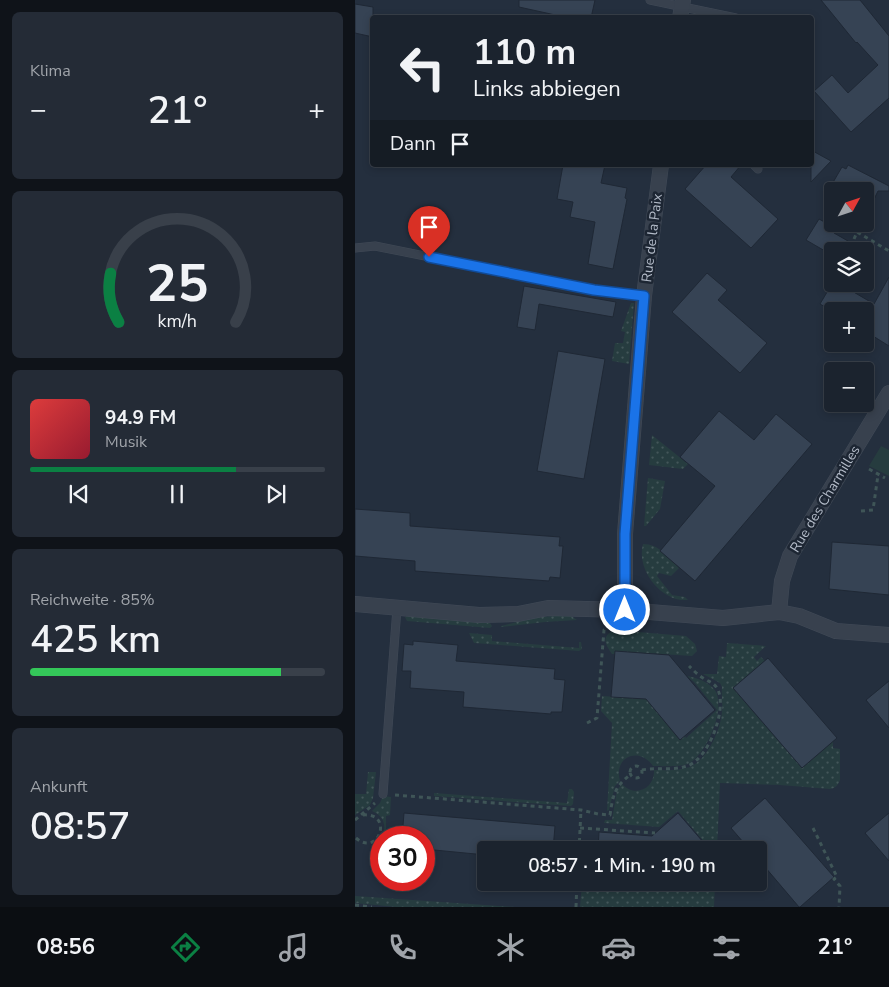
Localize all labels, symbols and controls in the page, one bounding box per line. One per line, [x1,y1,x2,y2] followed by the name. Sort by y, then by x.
[473,29,576,76] text: 110 m
[390,35,455,100] icon: left
[30,60,71,82] text: Klima
[473,74,621,104] text: Links abbiegen
[148,85,207,136] text: 21°
[30,91,47,129] text: −
[308,91,325,129] text: +
[446,130,474,158] icon: arrive
[390,131,436,157] text: Dann
[824,182,874,232] north arrow
[824,182,874,412] map controls
[637,192,667,283] street label: Rue de la Paix
[408,206,450,257] pin
[415,213,443,241] icon: arrive
[824,242,874,292] button: layers
[146,248,209,319] text: 25
[824,302,874,352] button: +
[158,309,197,333] text: km/h
[824,362,874,412] button: −
[105,405,176,431] text: 94.9 FM
[105,431,147,453] text: Musik
[786,442,865,556] street label: Rue des Charmilles
[65,480,93,508] icon: previous
[163,480,191,508] icon: pause
[262,480,290,508] icon: next
[598,583,650,635] position arrow
[30,589,155,611] text: Reichweite · 85%
[30,614,161,665] text: 425 km
[30,776,87,798] text: Ankunft
[30,801,130,852] text: 08:57
[370,826,435,891] speed limit sign: 30
[528,853,716,879] text: 08:57 · 1 Min. · 190 m
[168,930,203,965] icon: directions
[276,930,311,965] icon: music
[385,930,420,965] icon: phone
[493,930,528,965] icon: climate
[601,930,636,965] icon: car
[709,930,744,965] icon: filters
[37,932,95,962] text: 08:56
[818,932,852,962] text: 21°

